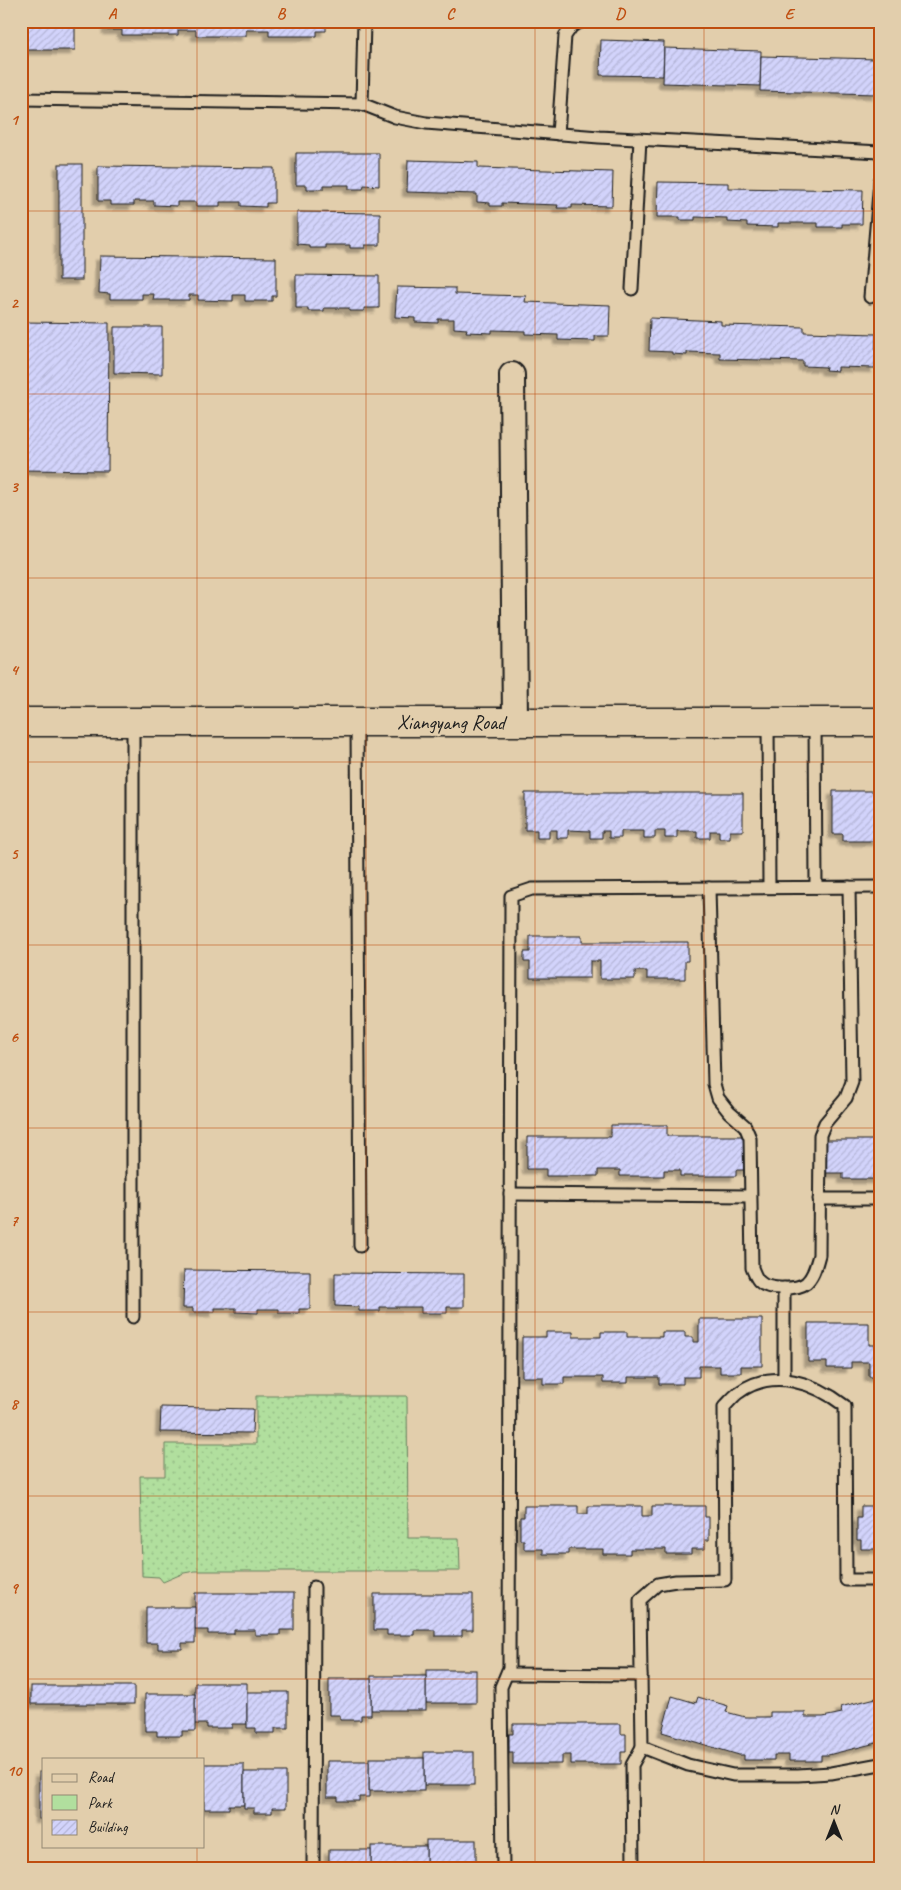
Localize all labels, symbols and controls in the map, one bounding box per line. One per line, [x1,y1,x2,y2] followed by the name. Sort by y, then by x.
[108,4,118,24] text: A
[277,4,287,24] text: B
[446,4,456,24] text: C
[615,4,626,24] text: D
[785,4,796,24] text: E
[10,110,19,130] text: 1
[10,293,19,313] text: 2
[10,477,19,497] text: 3
[10,660,19,680] text: 4
[397,710,508,735] street label: Xiangyang Road
[11,844,20,864] text: 5
[10,1027,19,1047] text: 6
[10,1211,19,1231] text: 7
[10,1394,19,1414] text: 8
[10,1578,19,1598] text: 9
[42,1758,205,1848] legend
[7,1761,23,1781] text: 10
[88,1768,115,1787] text: Road
[88,1794,113,1813] text: Park
[808,1798,858,1848] north arrow
[830,1801,841,1818] text: N
[88,1818,128,1837] text: Building

